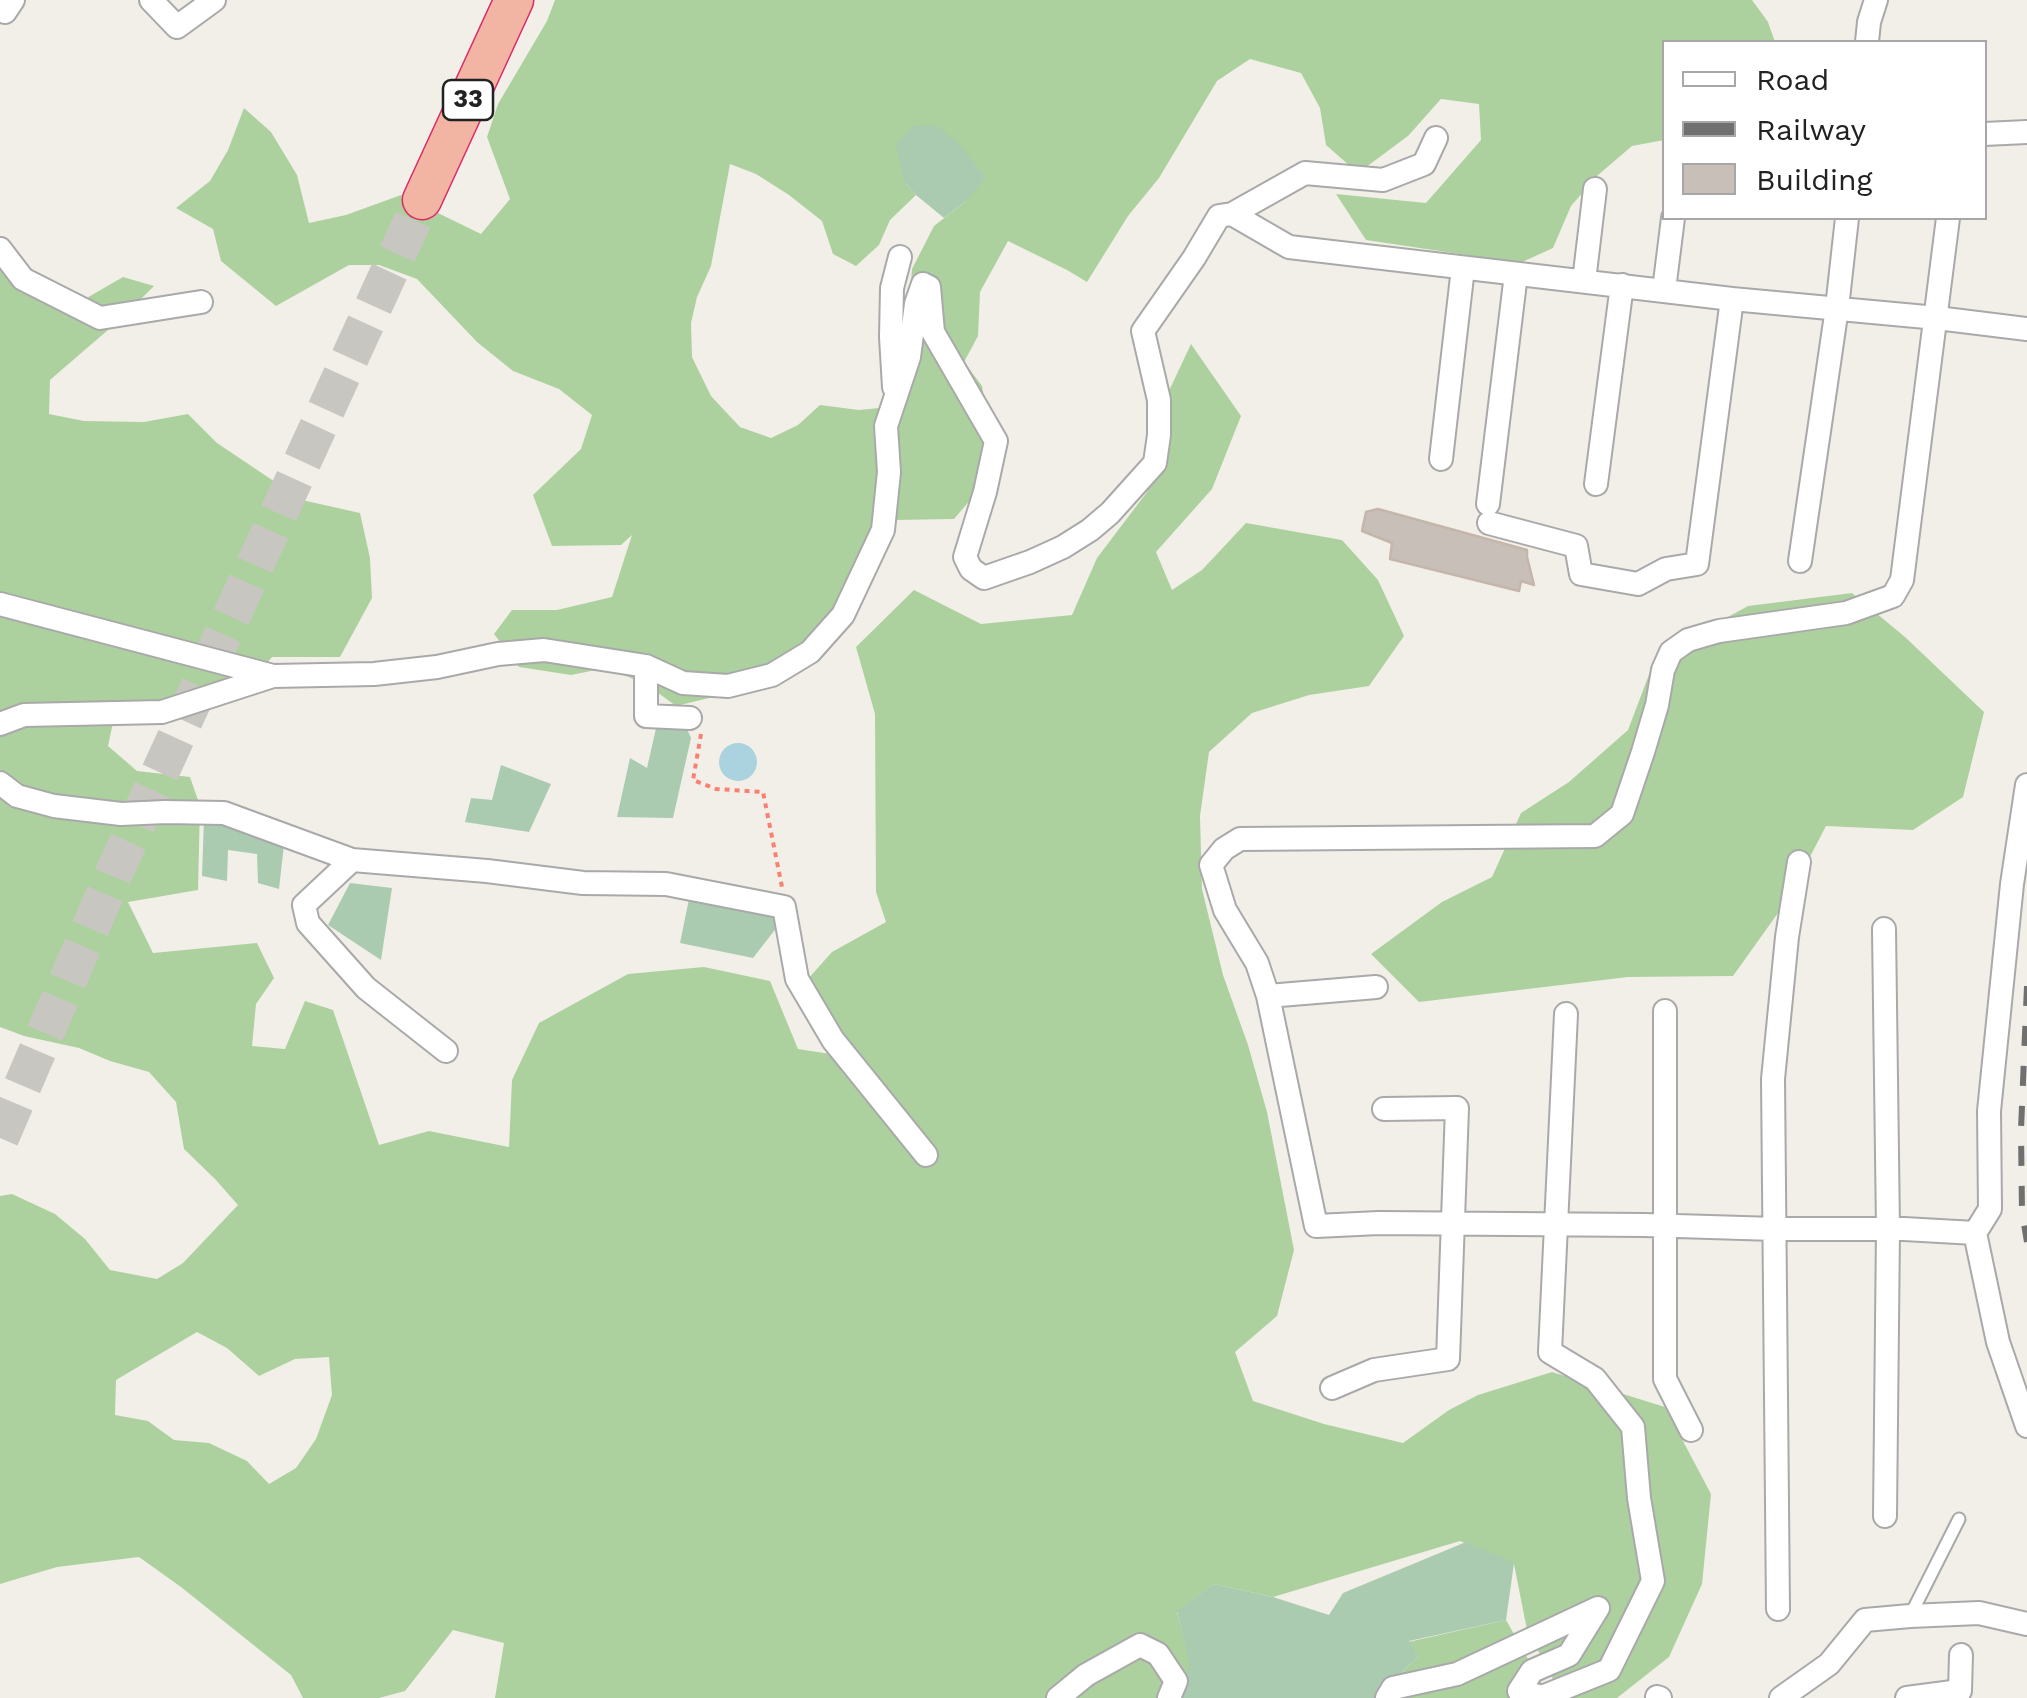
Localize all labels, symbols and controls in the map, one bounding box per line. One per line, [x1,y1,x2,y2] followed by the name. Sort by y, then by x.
[1662,40,1987,220] legend
[1756,62,1829,97] text: Road
[443,80,493,120] road number: 33
[1756,112,1866,147] text: Railway
[1756,162,1873,197] text: Building

